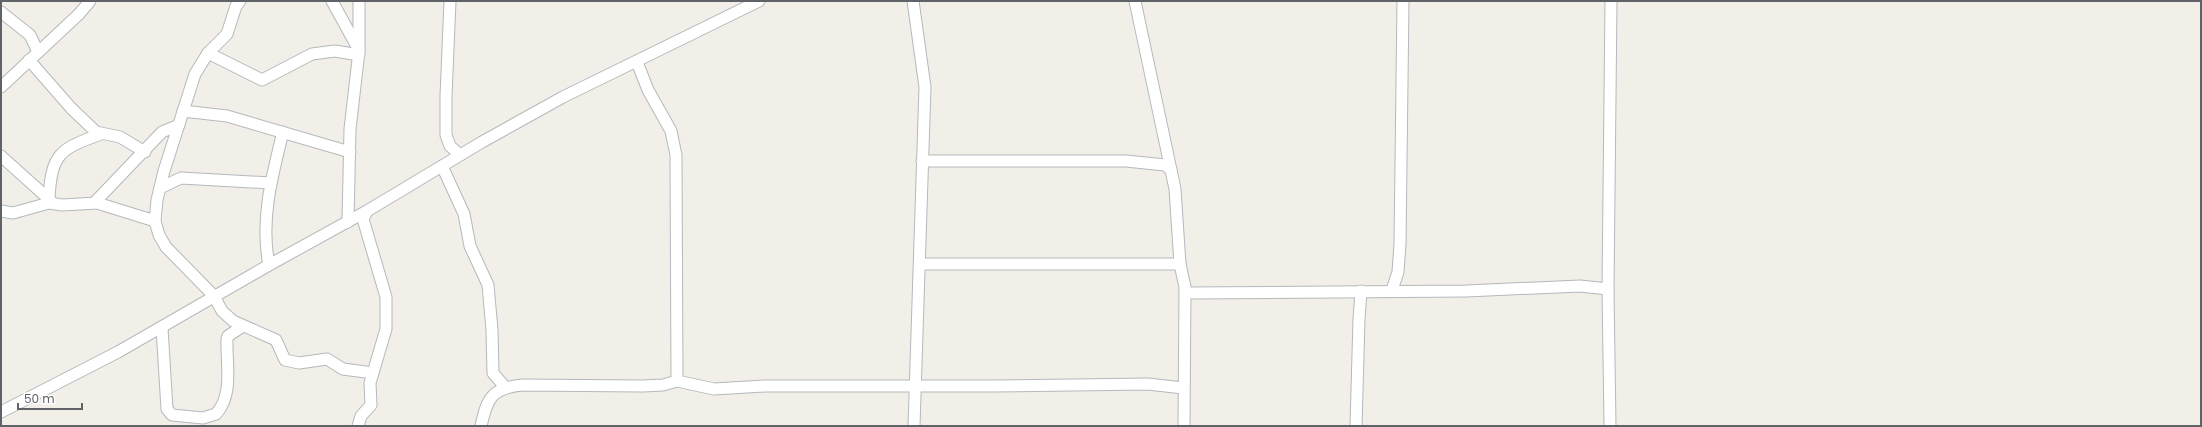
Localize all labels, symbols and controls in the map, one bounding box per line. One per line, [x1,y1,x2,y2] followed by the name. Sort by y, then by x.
[18,385,82,411] scale bar
[24,390,55,407] text: 50 m

